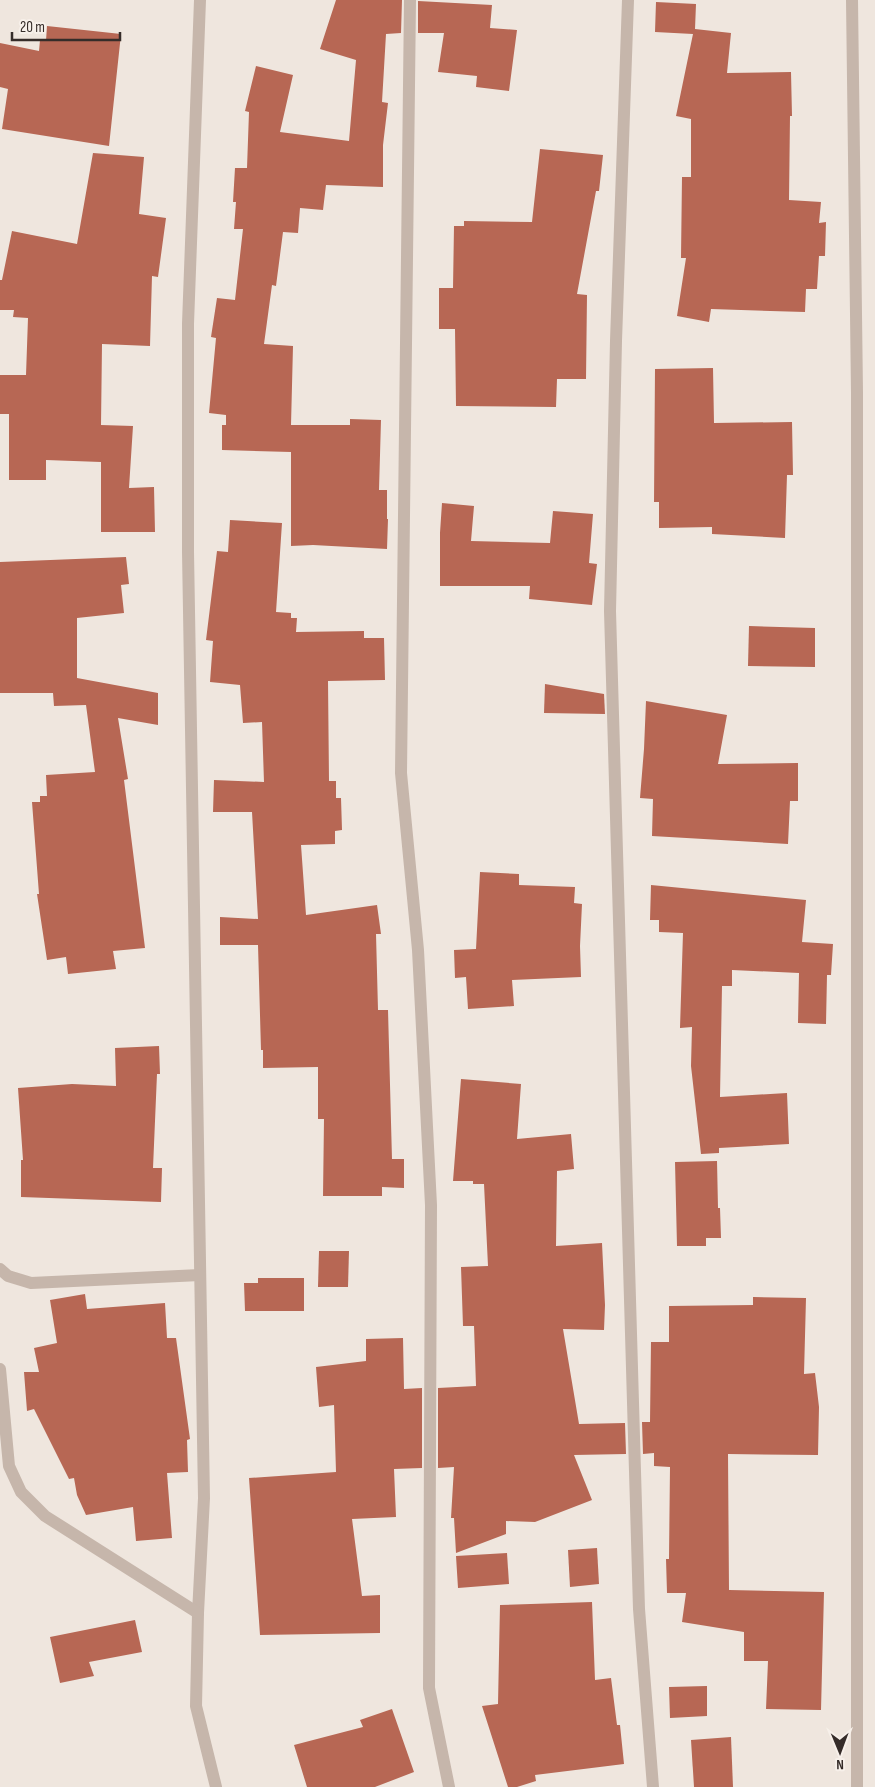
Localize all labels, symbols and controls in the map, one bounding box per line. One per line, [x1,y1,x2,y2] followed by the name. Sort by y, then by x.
[12,10,120,42] scale bar
[20,18,45,37] text: 20 m
[815,1727,865,1777] north arrow
[836,1756,844,1773] text: N

